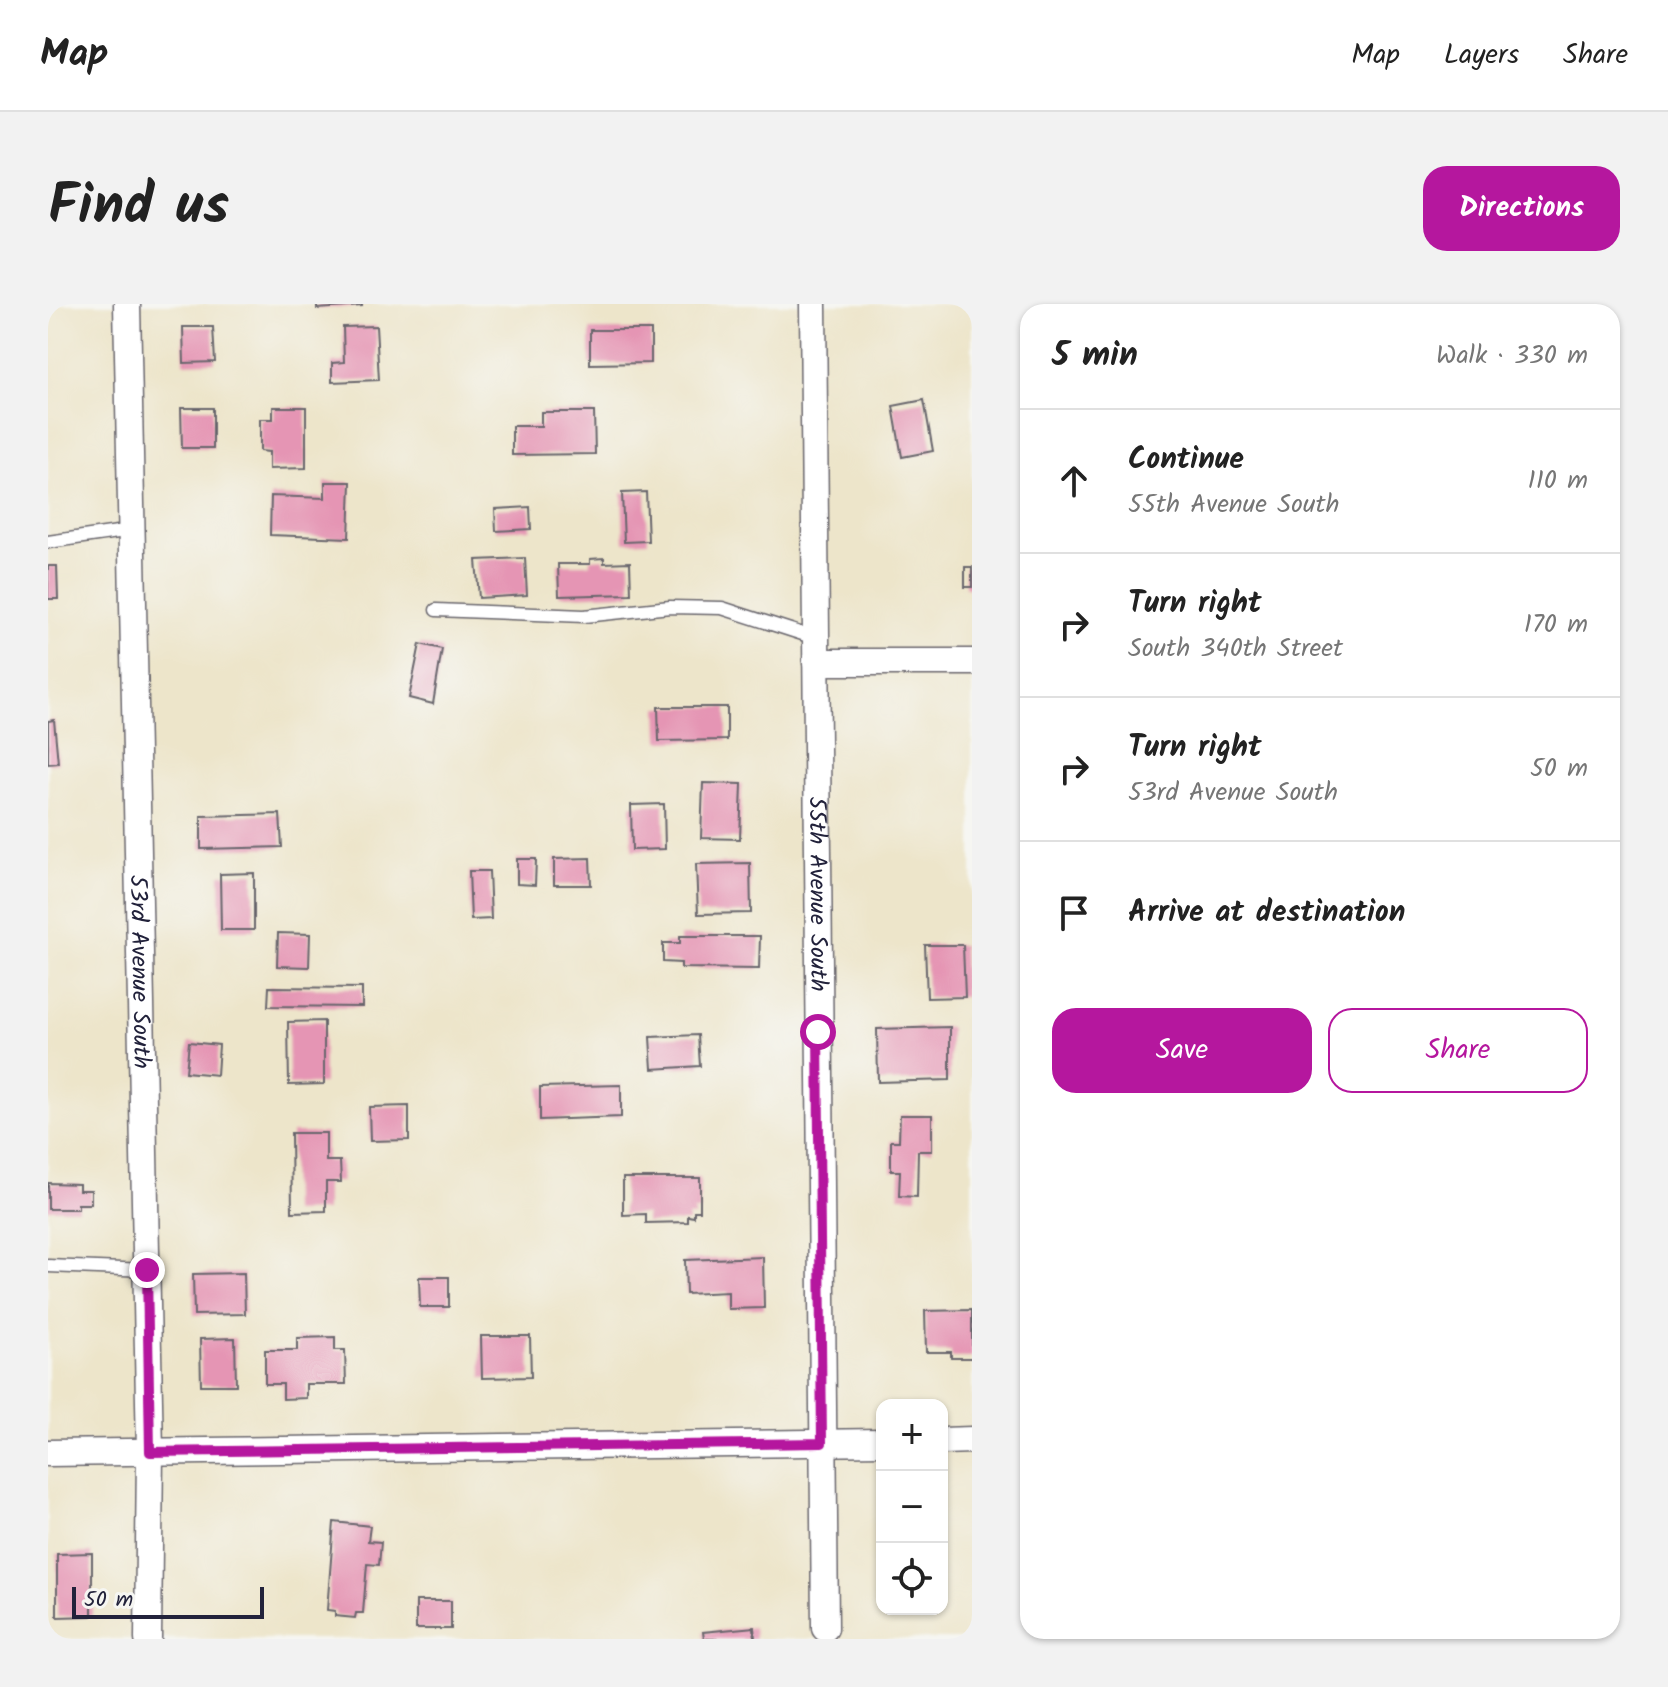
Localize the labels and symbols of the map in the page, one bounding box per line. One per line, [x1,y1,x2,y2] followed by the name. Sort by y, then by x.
[796,796,837,992] street label: 55th Avenue South
[117,875,160,1069] street label: 53rd Avenue South
[800,1014,836,1050] route start
[129,1252,165,1288] route end
[72,1583,264,1619] scale bar

